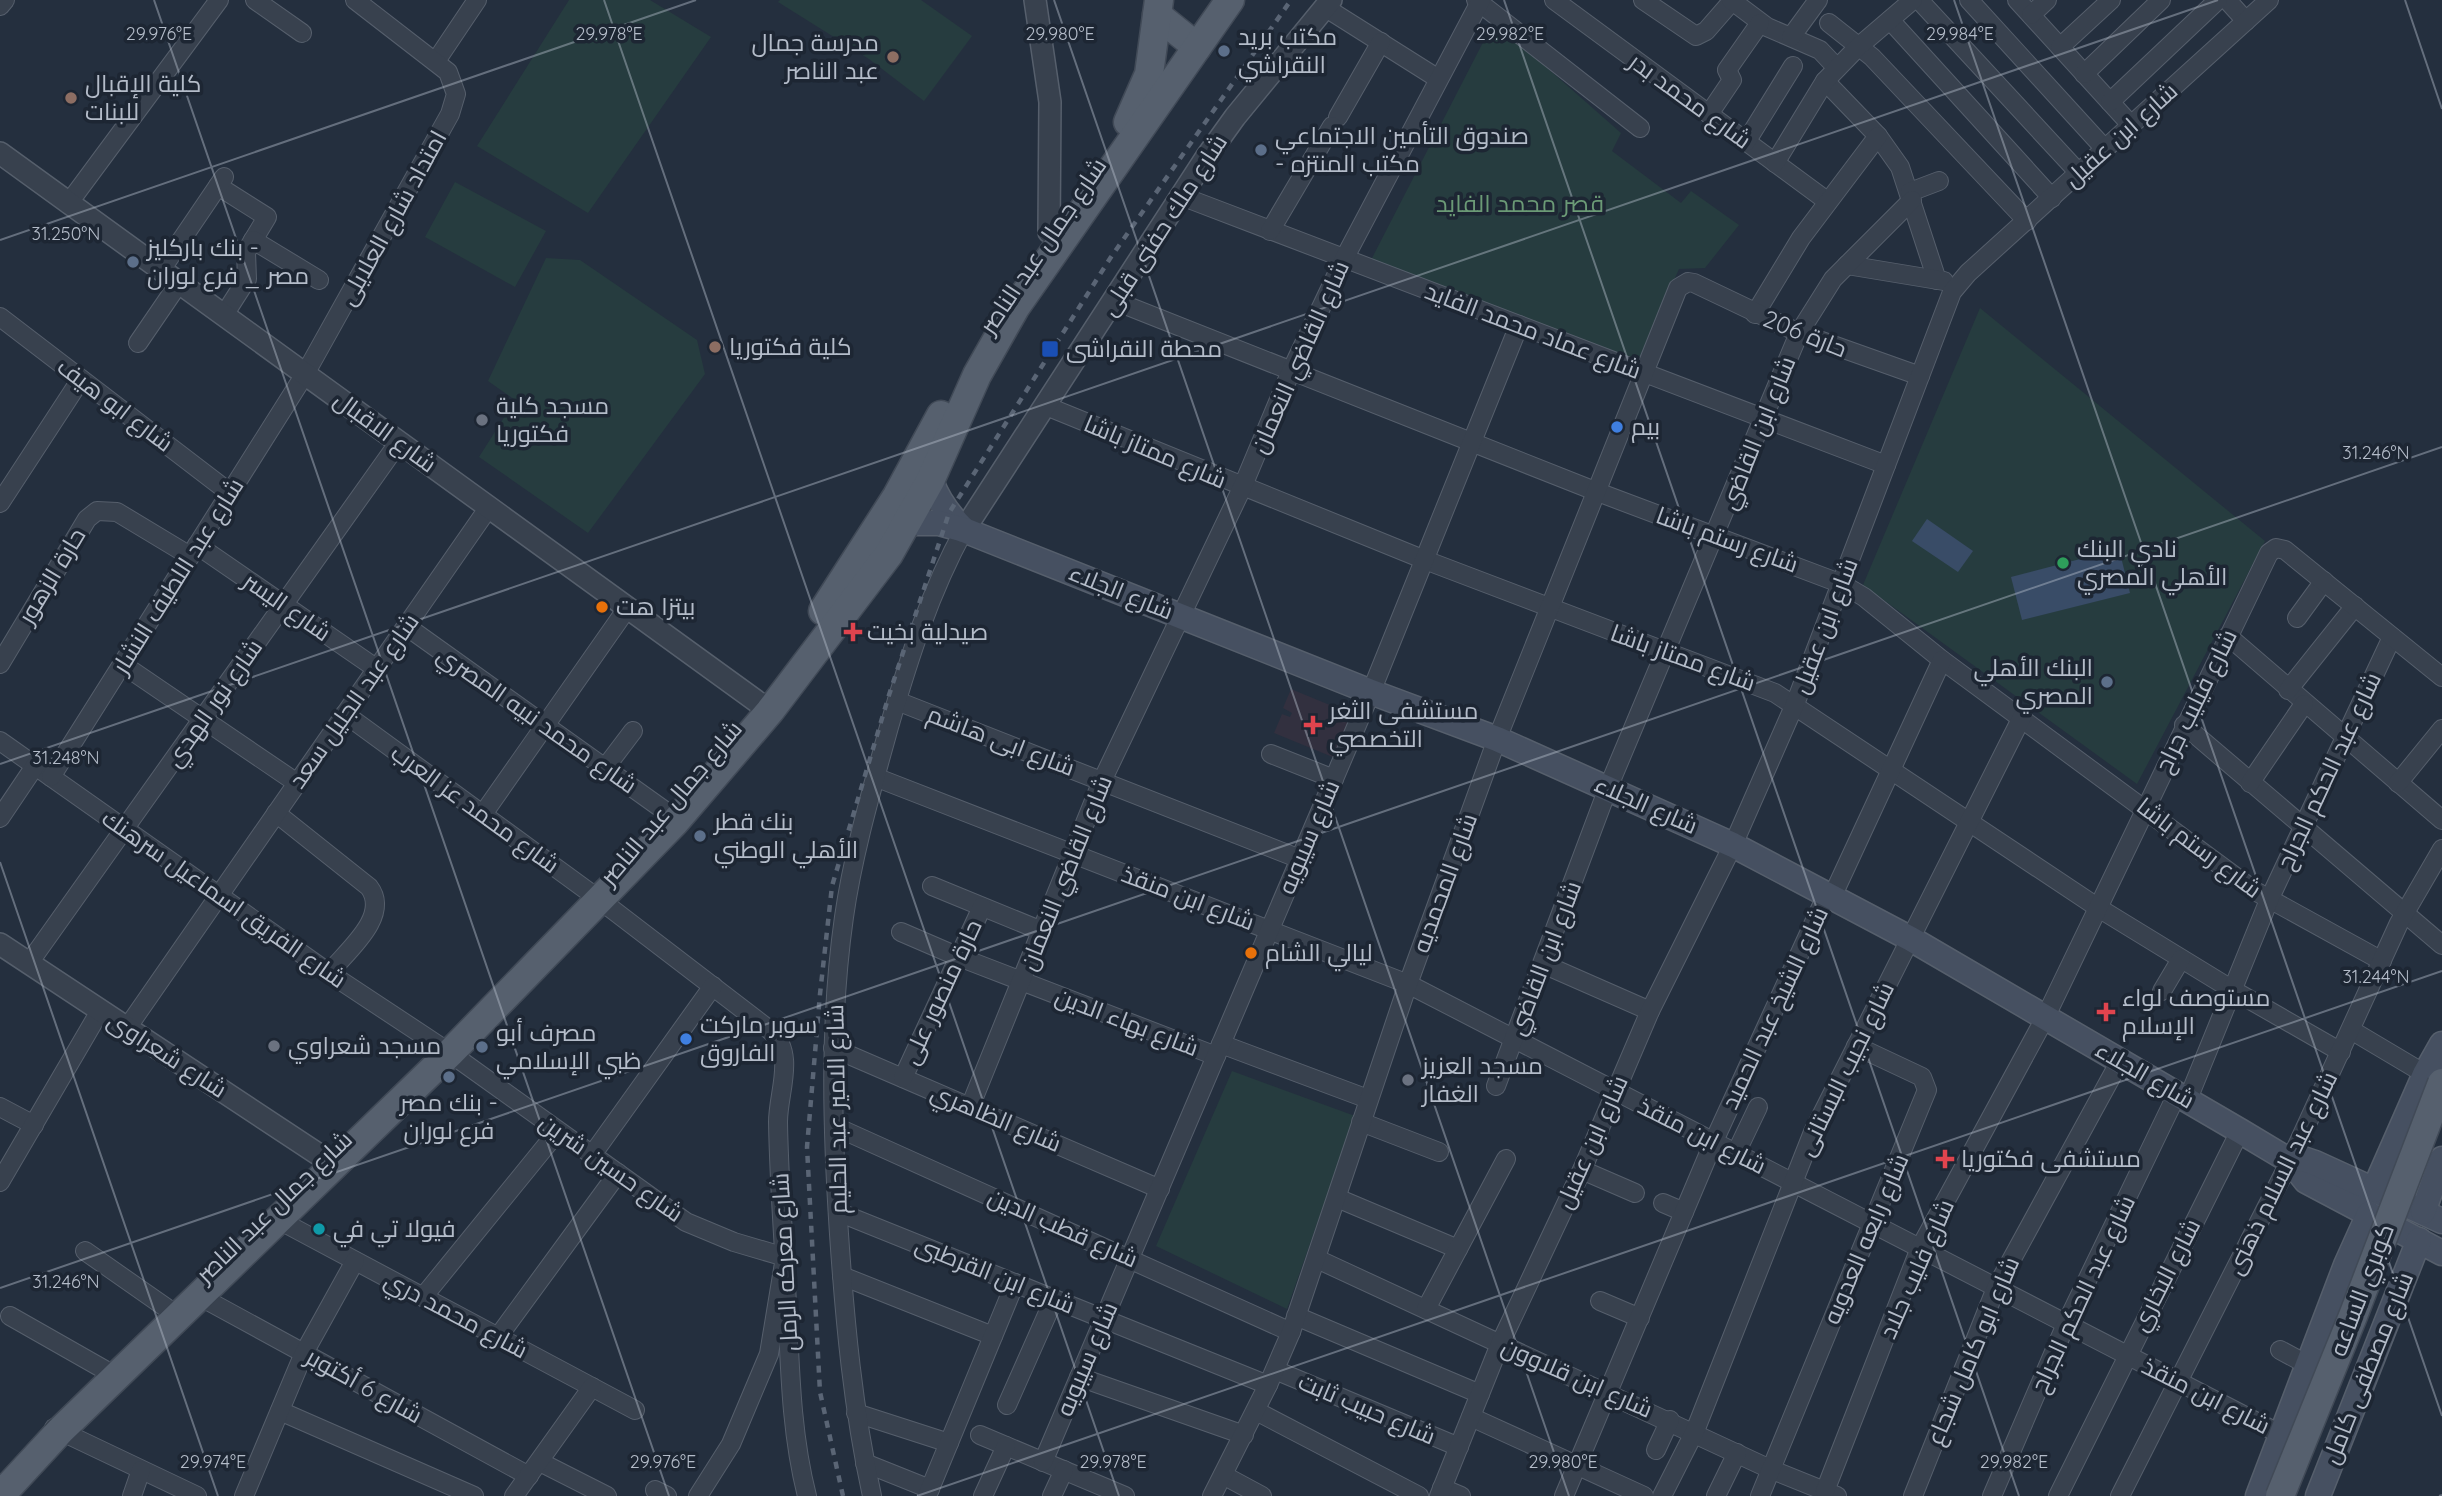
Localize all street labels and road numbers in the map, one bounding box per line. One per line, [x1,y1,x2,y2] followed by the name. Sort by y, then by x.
[1621,45,1758,156] street label: شارع محمد بدر
[2057,75,2185,195] street label: شارع ابن عقيل
[332,125,454,311] street label: امتداد شارع العلايلى
[1093,128,1235,322] street label: شارع ملك حفنى قبلى
[971,152,1114,342] street label: شارع جمال عبد الناصر
[1243,256,1359,459] street label: شارع القاضي النعمان
[1420,275,1646,387] street label: شارع عماد محمد الفايد
[1759,303,1852,363] street label: حارة 206
[50,351,180,459] street label: شارع ابو هيف
[1713,351,1805,515] street label: شارع ابن القاضي
[327,384,443,480] street label: شارع الاقبال
[1079,408,1231,496] street label: شارع ممتاز باشا
[104,472,251,682] street label: شارع عبد اللطيف النشار
[1651,499,1803,581] street label: شارع رستم باشا
[10,522,92,631] street label: حارة الزهور
[1785,554,1865,698] street label: شارع ابن عقيل
[1064,557,1178,627] street label: شارع الجلاء
[235,564,337,649] street label: شارع اليسر
[282,607,426,795] street label: شارع عبد الجليل سعد
[1606,617,1760,699] street label: شارع ممتاز باشا
[2147,624,2245,778] street label: شارع فيليب جراح
[158,633,272,775] street label: شارع نور الهدي
[430,639,643,803] street label: شارع محمد نبيه المصري
[2269,667,2389,875] street label: شارع عبد الحكم الجراح
[923,698,1079,784] street label: شارع ابى هاشم
[591,714,749,894] street label: شارع جمال عبد الناصر
[384,737,566,881] street label: شارع محمد عز العرب
[1589,768,1703,842] street label: شارع الجلاء
[1012,771,1122,976] street label: شارع القاضي النعمان
[1271,775,1347,899] street label: شارع سيبويه
[2130,790,2268,906] street label: شارع رستم باشا
[95,802,353,996] street label: شارع الفريق اسماعيل سرهنك
[1405,809,1485,957] street label: شارع المحمديه
[1117,858,1259,938] street label: شارع ابن منقذ
[1501,876,1591,1040] street label: شارع ابن القاضي
[1714,902,1836,1114] street label: شارع الشيخ عبد الحميد
[894,914,988,1069] street label: حارة منصور على
[1790,977,1902,1161] street label: شارع نجيب البستانى
[1051,980,1203,1064] street label: شارع بهاء الدين
[101,1004,233,1106] street label: شارع شعراوى
[819,1004,855,1214] street label: شارع الامير عبد الحليم
[2089,1034,2201,1116] street label: شارع الجلاء
[2219,1066,2345,1280] street label: شارع عبد السلام ذهنى
[1548,1070,1636,1214] street label: شارع ابن عقيل
[925,1076,1066,1162] street label: شارع الظاهري
[1632,1090,1772,1182] street label: شارع ابن منقذ
[533,1106,689,1230] street label: شارع حسين شرين
[187,1124,359,1291] street label: شارع جمال عبد الناصر
[1816,1149,1916,1329] street label: شارع رابعه العدويه
[764,1172,806,1352] street label: شارع معركه الرمل
[983,1181,1143,1275] street label: شارع قطب الدين
[2023,1190,2143,1398] street label: شارع عبد الحكم الجراح
[1872,1194,1962,1344] street label: شارع فليب جلاد
[2124,1213,2210,1338] street label: شارع البخاري
[2322,1219,2404,1362] street label: كوبري الساعه
[911,1228,1079,1322] street label: شارع ابن القرطبى
[1919,1252,2027,1450] street label: شارع ابو كامل شجاع
[378,1264,533,1368] street label: شارع محمد دري
[2315,1267,2421,1469] street label: شارع مصطفى كامل
[1049,1297,1125,1421] street label: شارع سيبويه
[1496,1330,1658,1426] street label: شارع ابن قلاوون
[298,1340,428,1431] street label: شارع 6 أكتوبر
[2136,1350,2276,1442] street label: شارع ابن منقذ
[1293,1366,1441,1452] street label: شارع حبيب ثابت

